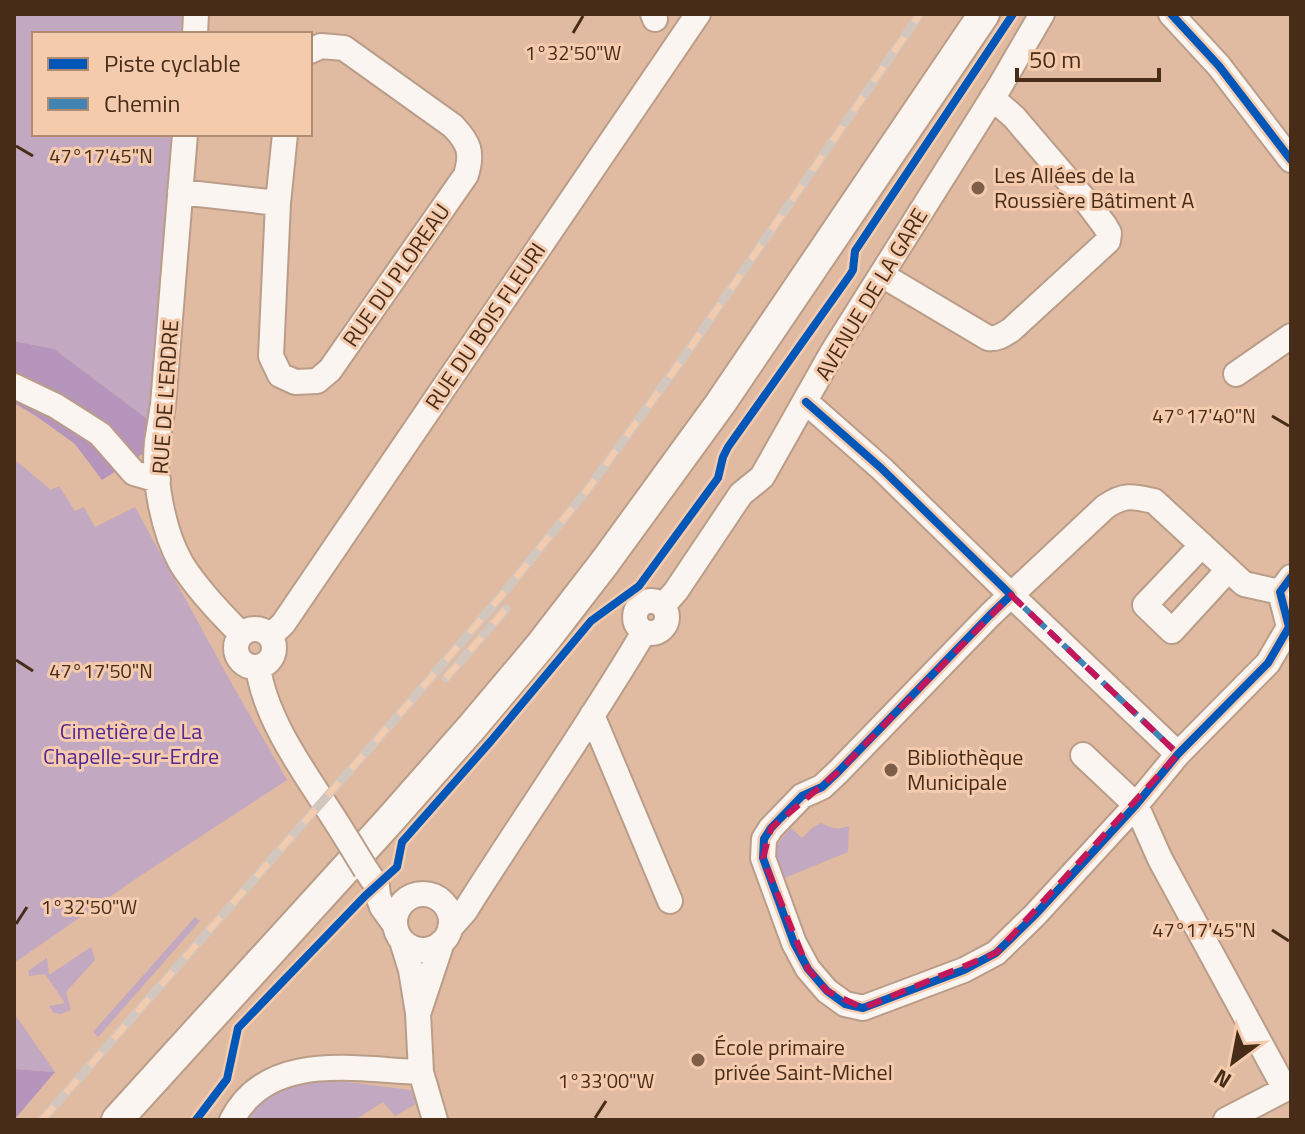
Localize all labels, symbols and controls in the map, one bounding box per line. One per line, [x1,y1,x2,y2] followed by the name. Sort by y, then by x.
[32,32,312,136] legend
[1017,32,1159,82] scale bar
[525,37,622,68] text: 1°32'50"W
[1029,41,1081,77] text: 50 m
[104,45,241,81] text: Piste cyclable
[104,85,180,121] text: Chemin
[49,140,153,171] text: 47°17'45"N
[994,158,1194,217] place label: Les Allées de la Roussière Bâtiment A
[969,179,987,197] marker: Les Allées de la Roussière Bâtiment A
[334,196,458,354] street label: RUE DU PLOREAU
[806,201,936,387] street label: AVENUE DE LA GARE
[416,235,554,417] street label: RUE DU BOIS FLEURI
[143,319,187,475] street label: RUE DE L'ERDRE
[1152,400,1256,431] text: 47°17'40"N
[49,655,153,686] text: 47°17'50"N
[43,714,219,773] park label: Cimetière de La Chapelle-sur-Erdre
[907,740,1023,799] place label: Bibliothèque Municipale
[882,761,900,779] marker: Bibliothèque Municipale
[41,891,138,922] text: 1°32'50"W
[1152,914,1256,945] text: 47°17'45"N
[1193,1022,1273,1102] north arrow
[714,1030,893,1089] place label: École primaire privée Saint-Michel
[689,1051,707,1069] marker: École primaire privée Saint-Michel
[1207,1061,1238,1097] text: N
[558,1065,655,1096] text: 1°33'00"W

